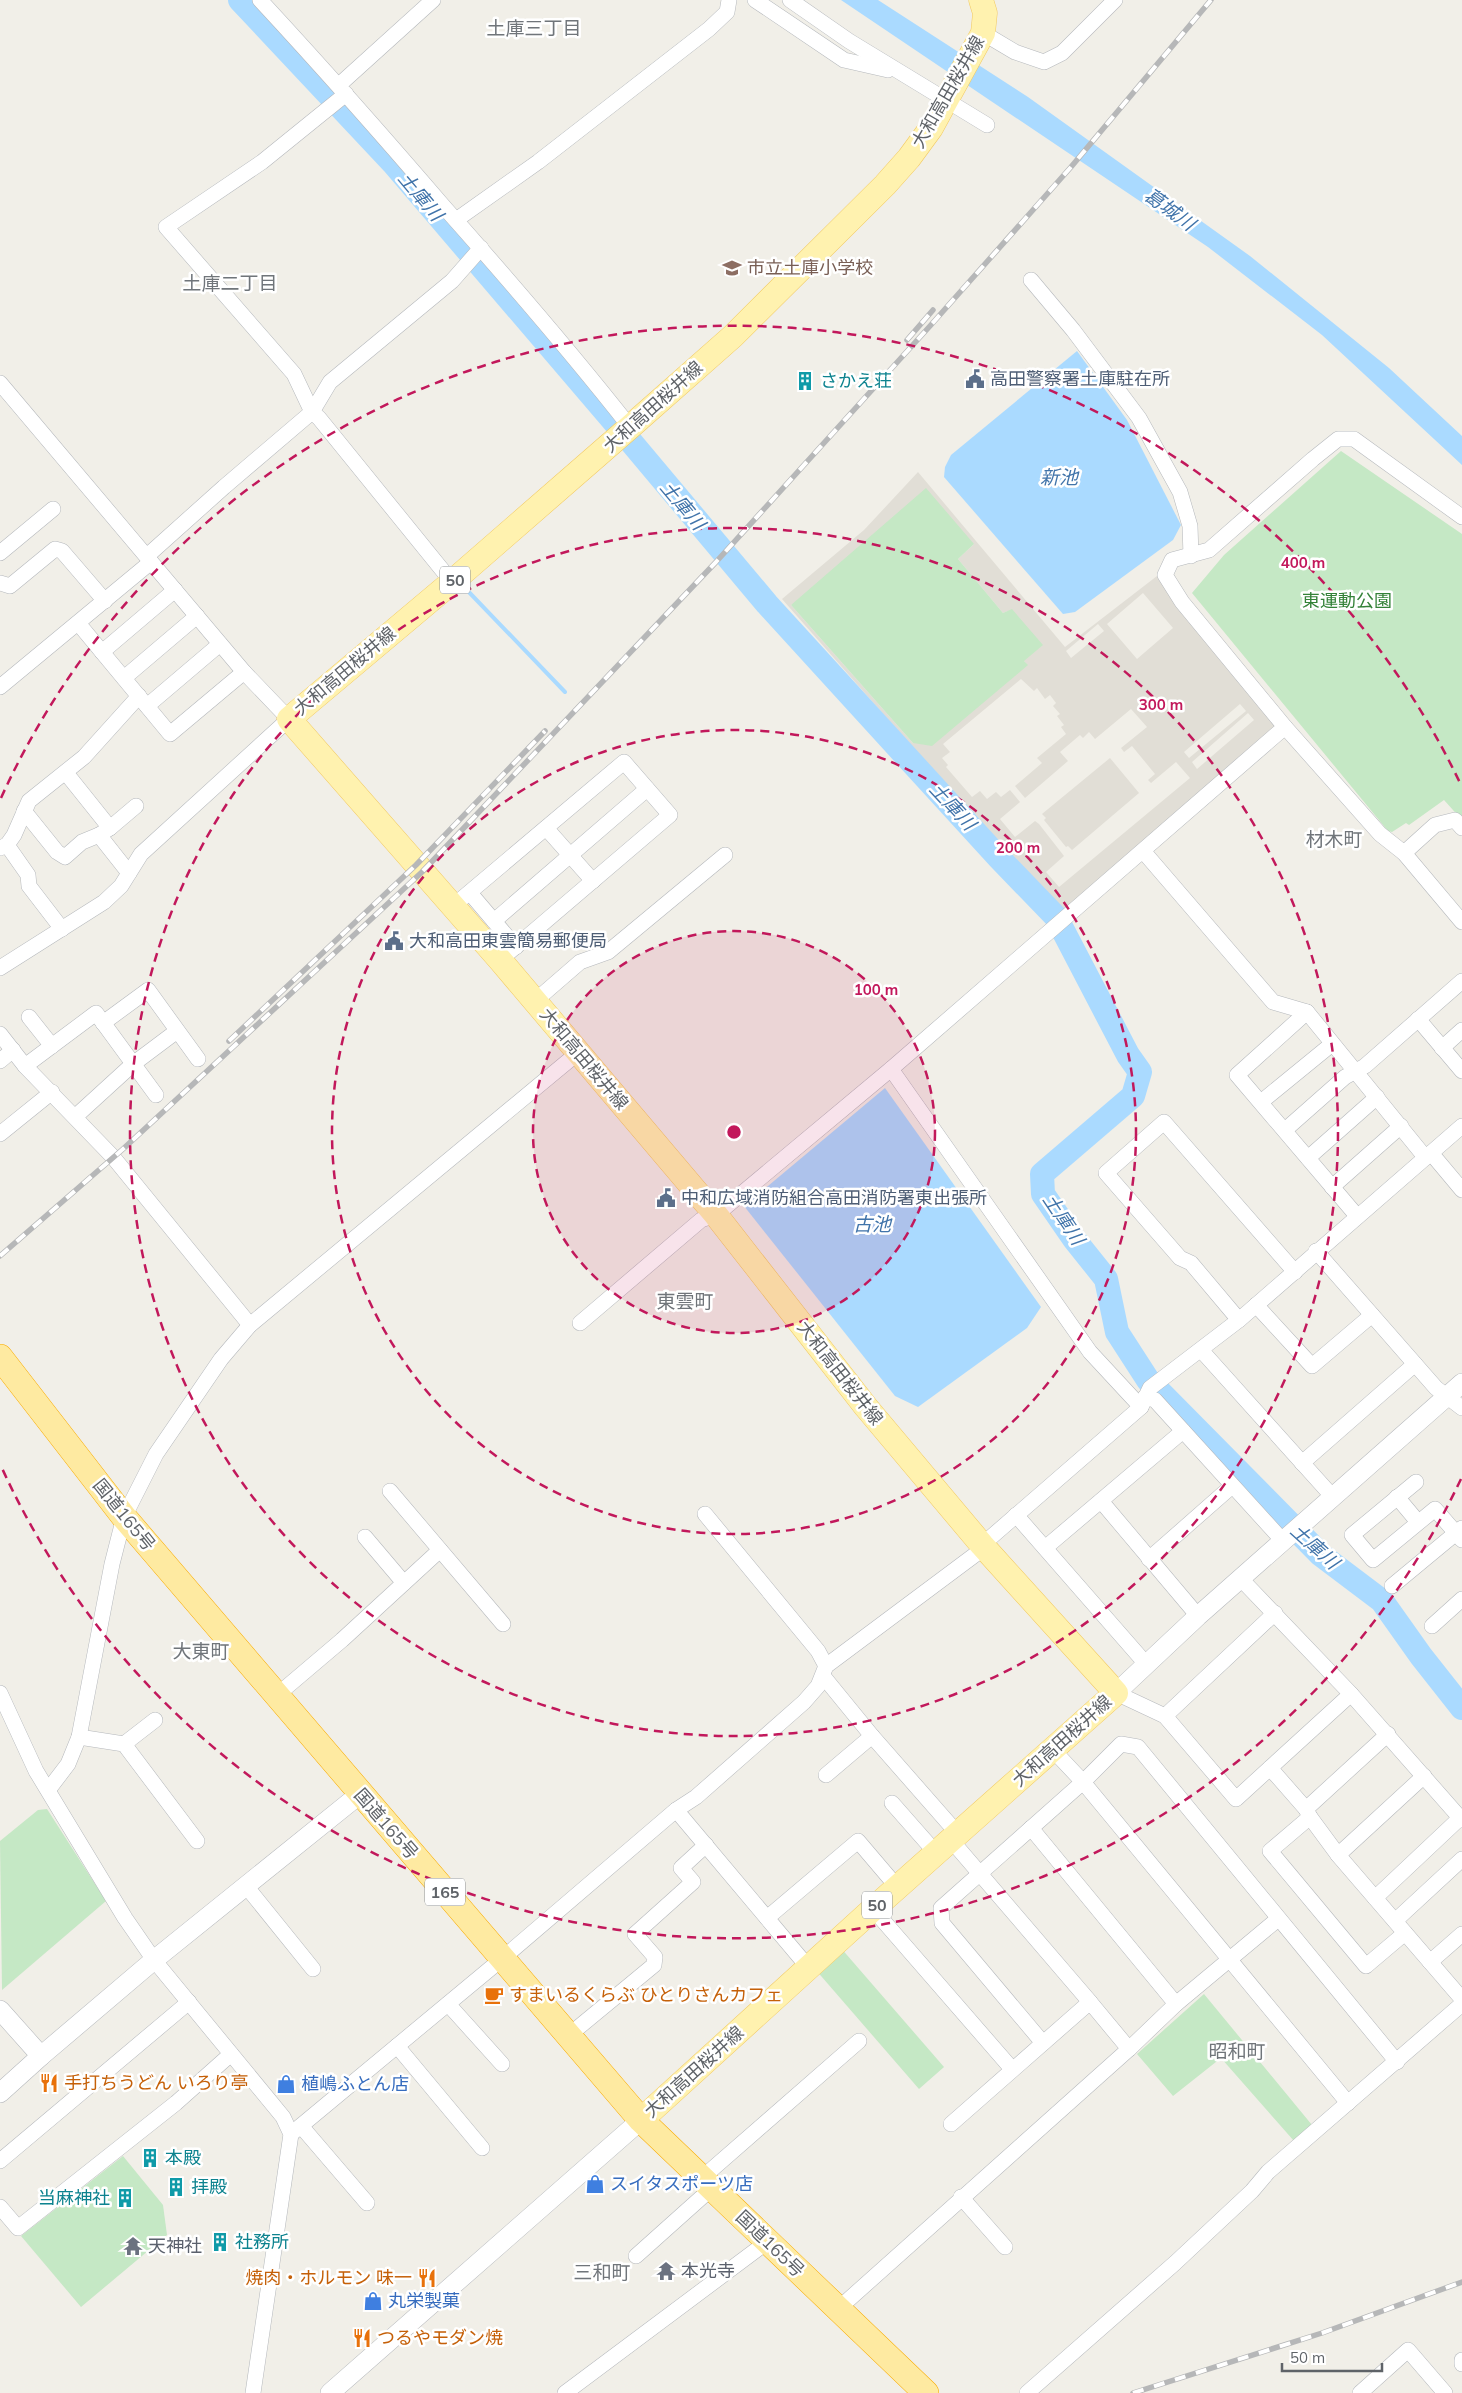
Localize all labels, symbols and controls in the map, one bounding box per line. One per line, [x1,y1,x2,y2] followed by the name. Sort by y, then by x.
[486,16,582,40] district label: 土庫三丁目
[906,31,989,152] street label: 大和高田桜井線
[393,166,450,227] water label: 土庫川
[1140,183,1202,237] water label: 葛城川
[747,256,873,279] place label: 市立土庫小学校
[721,257,743,279] school or university icon: 市立土庫小学校
[182,271,278,295] district label: 土庫二丁目
[598,356,707,457] street label: 大和高田桜井線
[990,367,1170,390] place label: 高田警察署土庫駐在所
[964,368,986,390] public building icon: 高田警察署土庫駐在所
[820,369,892,392] place label: さかえ荘
[794,370,816,392] building icon: さかえ荘
[1040,465,1080,489] water label: 新池
[655,475,712,536] water label: 土庫川
[1281,553,1325,572] text: 400 m
[440,566,470,594] road number: 50
[1302,589,1392,612] park label: 東運動公園
[289,621,400,720] street label: 大和高田桜井線
[1139,695,1183,714] text: 300 m
[925,777,983,836] water label: 土庫川
[1305,827,1363,851] district label: 材木町
[996,838,1040,857] text: 200 m
[409,929,607,952] place label: 大和高田東雲簡易郵便局
[383,930,405,952] public building icon: 大和高田東雲簡易郵便局
[854,980,898,999] text: 100 m
[535,1003,634,1114] street label: 大和高田桜井線
[725,1123,743,1141] centre of rings
[681,1186,987,1209] place label: 中和広域消防組合高田消防署東出張所
[655,1187,677,1209] public building icon: 中和広域消防組合高田消防署東出張所
[1038,1189,1091,1251] water label: 土庫川
[853,1212,893,1236] water label: 古池
[656,1289,714,1313] district label: 東雲町
[793,1316,888,1429] street label: 大和高田桜井線
[88,1474,161,1555] street label: 国道165号
[1286,1518,1346,1575] water label: 土庫川
[172,1639,230,1663] district label: 大東町
[1007,1690,1116,1791] street label: 大和高田桜井線
[349,1784,423,1864] street label: 国道165号
[425,1878,465,1905] road number: 165
[862,1892,892,1918] road number: 50
[509,1983,783,2006] place label: すまいるくらぶ ひとりさんカフェ
[483,1984,505,2006] cafe icon: すまいるくらぶ ひとりさんカフェ
[639,2021,748,2122] street label: 大和高田桜井線
[1208,2039,1266,2063] district label: 昭和町
[64,2071,249,2094] place label: 手打ちうどん いろり亭
[38,2072,60,2094] restaurant icon: 手打ちうどん いろり亭
[301,2072,409,2095] place label: 植嶋ふとん店
[275,2073,297,2095] shop icon: 植嶋ふとん店
[165,2146,201,2169] place label: 本殿
[139,2147,161,2169] building icon: 本殿
[610,2172,753,2195] place label: スイタスポーツ店
[584,2173,606,2195] shop icon: スイタスポーツ店
[191,2175,227,2198] place label: 拝殿
[165,2176,187,2198] building icon: 拝殿
[38,2186,110,2209] place label: 当麻神社
[114,2187,136,2209] building icon: 当麻神社
[731,2205,809,2282] street label: 国道165号
[235,2230,289,2253] place label: 社務所
[209,2231,231,2253] building icon: 社務所
[148,2234,202,2257] place label: 天神社
[122,2235,144,2257] temple icon: 天神社
[681,2259,735,2282] place label: 本光寺
[573,2260,631,2284] district label: 三和町
[655,2260,677,2282] temple icon: 本光寺
[245,2266,412,2289] place label: 焼肉・ホルモン 味一
[416,2267,438,2289] restaurant icon: 焼肉・ホルモン 味一
[388,2289,460,2312] place label: 丸栄製菓
[362,2290,384,2312] shop icon: 丸栄製菓
[377,2326,503,2349] place label: つるやモダン焼
[351,2327,373,2349] restaurant icon: つるやモダン焼
[1282,2340,1382,2372] scale bar
[1290,2348,1325,2367] text: 50 m

